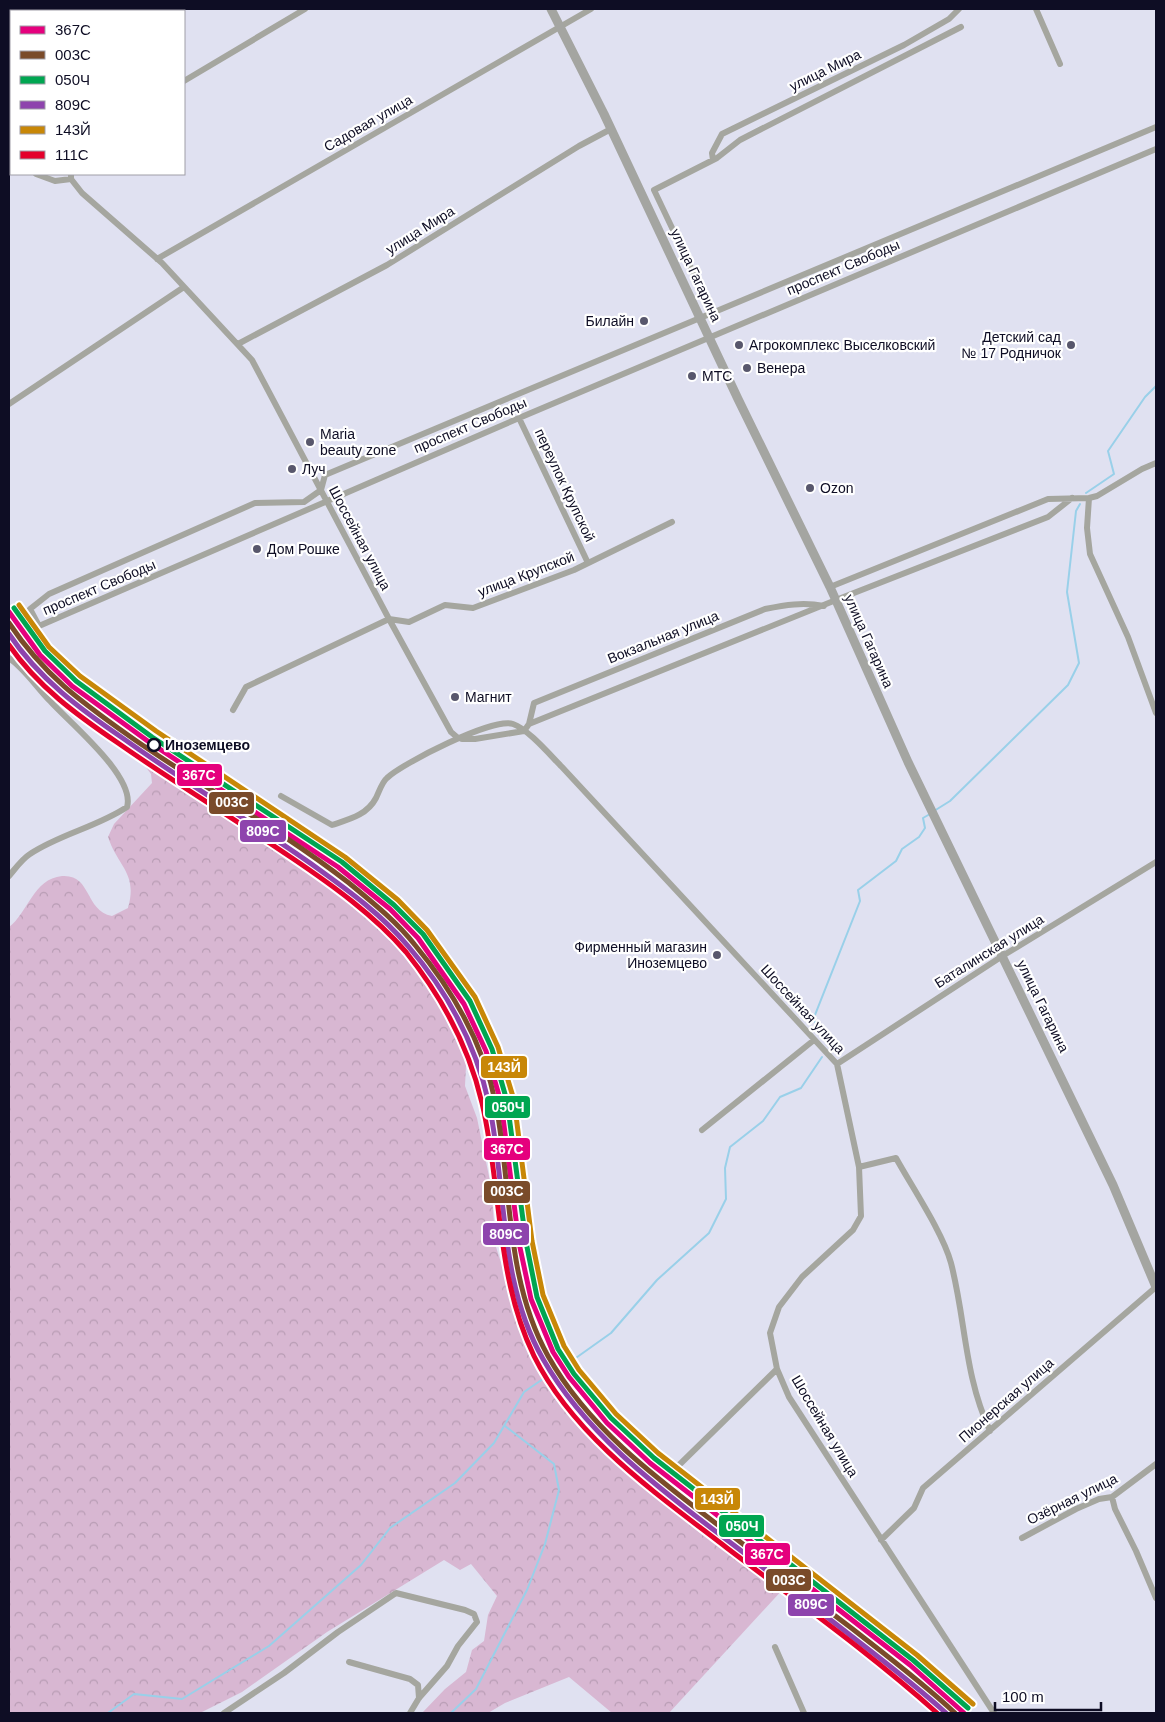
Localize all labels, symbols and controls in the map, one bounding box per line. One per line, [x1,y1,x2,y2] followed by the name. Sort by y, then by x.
[10,10,185,175] legend
[55,21,91,38] text: 367С
[55,46,91,63] text: 003С
[787,46,863,94] street label: улица Мира
[55,71,90,88] text: 050Ч
[321,91,415,155] street label: Садовая улица
[55,96,91,113] text: 809С
[55,121,91,138] text: 143Й
[55,146,89,163] text: 111С
[383,203,457,257] street label: улица Мира
[667,226,725,324] street label: улица Гагарина
[784,236,902,298] street label: проспект Свободы
[585,313,634,329] place label: Билайн
[638,315,650,327] marker: Билайн
[962,329,1062,361] place label: Детский сад № 17 Родничок
[749,337,935,353] place label: Агрокомплекс Выселковский
[733,339,745,351] marker: Агрокомплекс Выселковский
[1065,339,1077,351] marker: Детский сад № 17 Родничок
[757,360,805,376] place label: Венера
[741,362,753,374] marker: Венера
[702,368,732,384] place label: МТС
[686,370,698,382] marker: МТС
[411,394,529,456] street label: проспект Свободы
[320,426,396,458] place label: Maria beauty zone
[532,426,598,544] street label: переулок Крупской
[304,436,316,448] marker: Maria beauty zone
[302,461,326,477] place label: Луч
[286,463,298,475] marker: Луч
[820,480,853,496] place label: Ozon
[804,482,816,494] marker: Ozon
[326,483,394,593] street label: Шоссейная улица
[267,541,340,557] place label: Дом Рошке
[251,543,263,555] marker: Дом Рошке
[476,548,576,600] street label: улица Крупской
[40,556,158,618] street label: проспект Свободы
[841,592,897,690] street label: улица Гагарина
[605,607,721,667] street label: Вокзальная улица
[465,689,512,705] place label: Магнит
[449,691,461,703] marker: Магнит
[165,737,250,753] place label: Иноземцево
[147,738,161,752] marker: Иноземцево
[176,763,223,787] line badge: 367С
[182,767,216,783] text: 367С
[208,791,255,815] line badge: 003С
[215,794,249,810] text: 003С
[239,819,287,843] line badge: 809С
[246,823,280,839] text: 809С
[931,911,1047,991] street label: Баталинская улица
[574,939,707,971] place label: Фирменный магазин Иноземцево
[711,949,723,961] marker: Фирменный магазин Иноземцево
[1014,957,1072,1055] street label: улица Гагарина
[758,961,848,1057] street label: Шоссейная улица
[480,1055,528,1079] line badge: 143Й
[487,1058,521,1075] text: 143Й
[484,1095,531,1119] line badge: 050Ч
[491,1099,525,1115] text: 050Ч
[483,1137,531,1161] line badge: 367С
[490,1141,524,1157] text: 367С
[483,1180,531,1204] line badge: 003С
[490,1183,524,1199] text: 003С
[482,1222,530,1246] line badge: 809С
[489,1226,523,1242] text: 809С
[955,1354,1057,1445] street label: Пионерская улица
[788,1372,862,1480] street label: Шоссейная улица
[1024,1470,1120,1528] street label: Озёрная улица
[694,1487,741,1511] line badge: 143Й
[700,1490,734,1507] text: 143Й
[718,1514,765,1538] line badge: 050Ч
[725,1518,759,1534] text: 050Ч
[744,1542,791,1566] line badge: 367С
[750,1546,784,1562] text: 367С
[765,1568,812,1592] line badge: 003С
[772,1572,806,1588] text: 003С
[787,1593,835,1617] line badge: 809С
[794,1596,828,1612] text: 809С
[995,1680,1101,1712] scale bar
[1002,1688,1044,1705] text: 100 m

